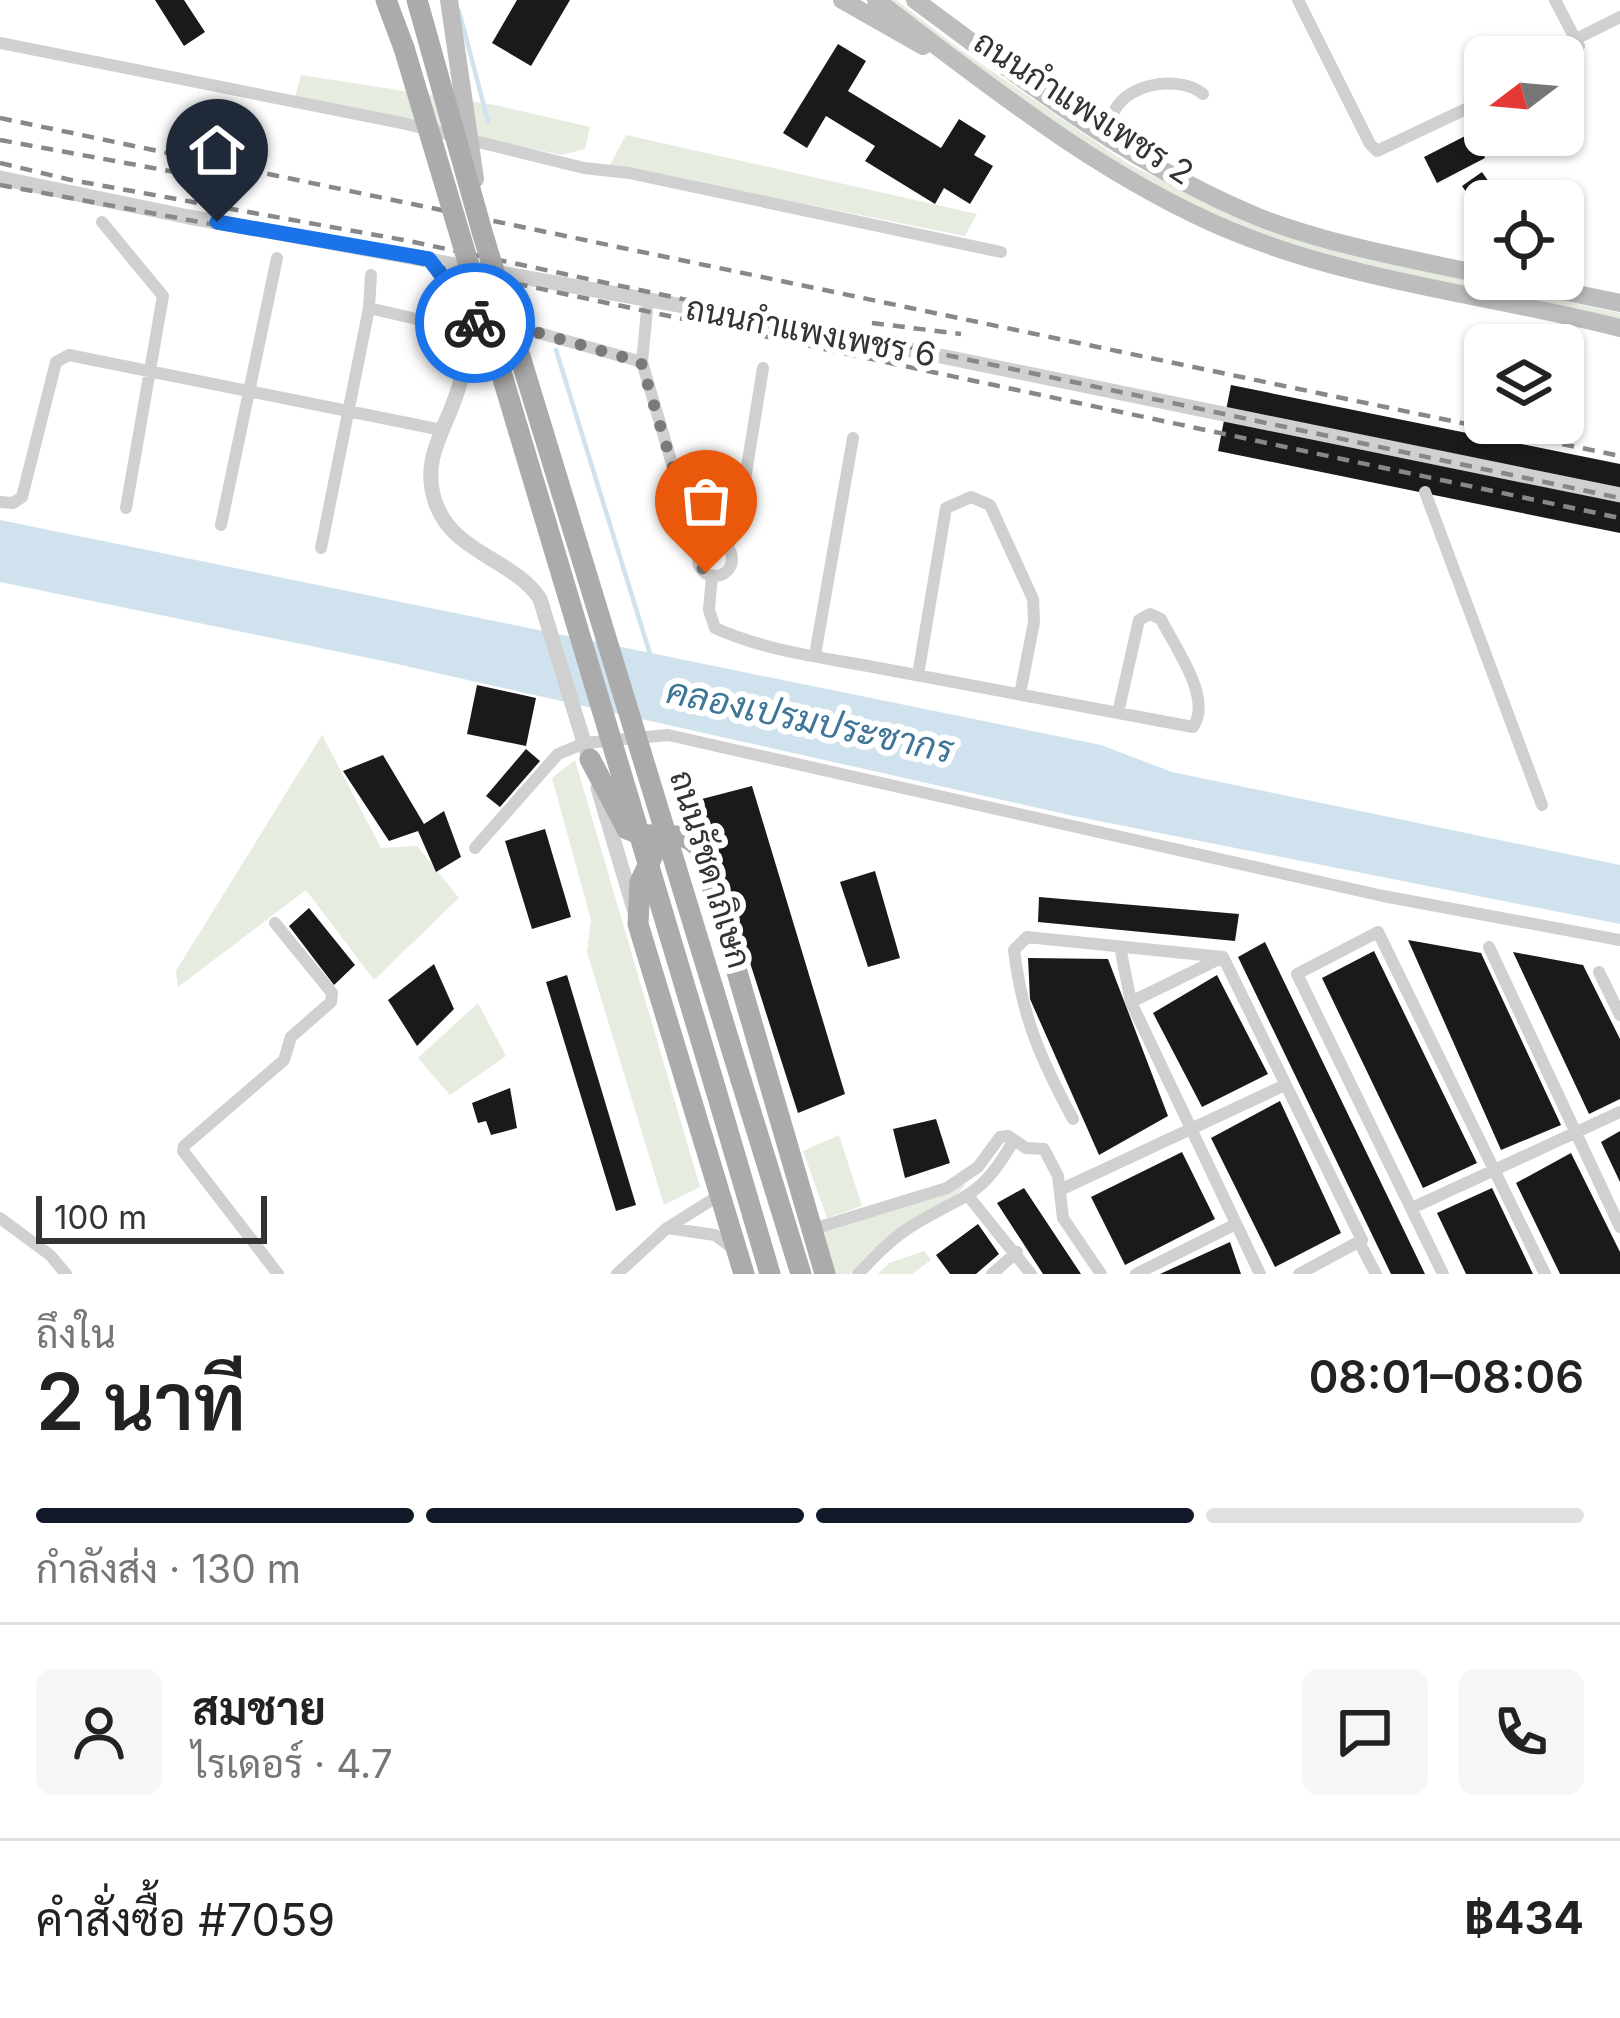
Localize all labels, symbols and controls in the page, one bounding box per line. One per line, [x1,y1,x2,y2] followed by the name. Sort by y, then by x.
[967,21,1201,193] street label: ถนนกำแพงเพชร 2
[1464,36,1584,156] north arrow
[1464,36,1584,444] map controls
[166,99,268,222] pin
[184,117,250,183] icon: home
[1464,180,1584,300] button: locate
[415,263,535,383] courier
[683,287,939,375] street label: ถนนกำแพงเพชร 6
[442,290,508,356] icon: bike
[1464,324,1584,444] button: layers
[655,450,757,573] pin
[673,468,739,534] icon: bag
[663,668,959,772] water label: คลองเปรมประชากร
[662,765,760,973] street label: ถนนรัชดาภิเษก
[36,1190,267,1243] scale bar
[54,1197,147,1237] text: 100 m
[36,1310,116,1357] text: ถึงใน
[1309,1349,1584,1404] text: 08:01–08:06
[36,1354,246,1449] text: 2 นาที
[36,1545,301,1592] text: กำลังส่ง · 130 m
[36,1669,162,1795] button: person
[1302,1669,1428,1795] button: chat
[1458,1669,1584,1795] button: phone
[192,1681,326,1736] text: สมชาย
[192,1740,393,1787] text: ไรเดอร์ · 4.7
[1464,1890,1584,1945] text: ฿434
[36,1892,335,1947] text: คำสั่งซื้อ #7059

